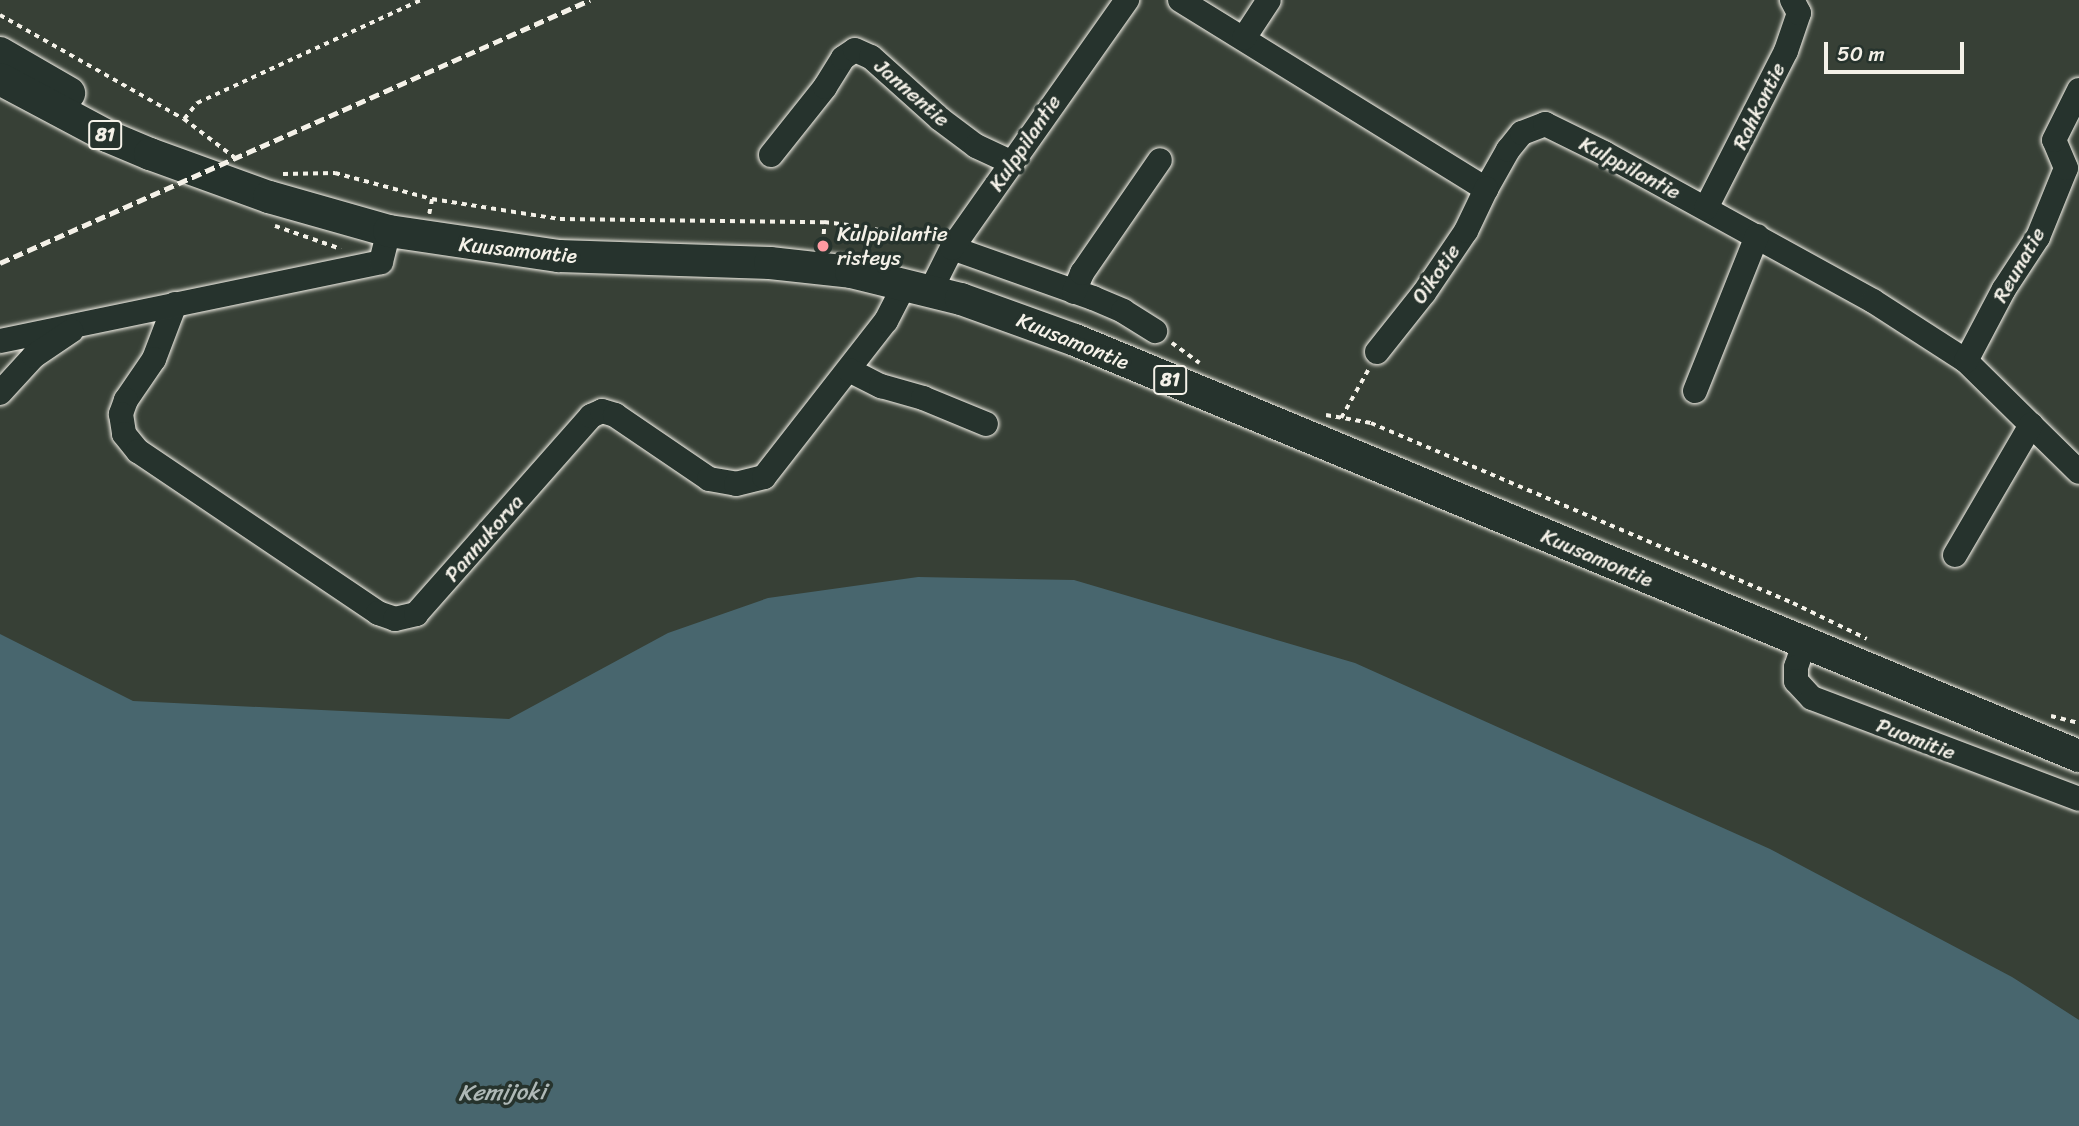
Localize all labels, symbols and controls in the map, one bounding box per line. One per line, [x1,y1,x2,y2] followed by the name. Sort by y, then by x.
[1827,28,1967,72] scale bar
[1837,35,1885,73] text: 50 m
[869,54,955,132] street label: Jannentie
[1727,59,1791,153] street label: Rahkontie
[984,90,1066,196] street label: Kulppilantie
[88,119,122,150] road number: 81
[1575,131,1685,205] street label: Kulppilantie
[837,221,948,271] place label: Kulppilantie risteys
[1987,223,2051,307] street label: Reunatie
[458,231,578,269] street label: Kuusamontie
[815,238,831,254] marker: Kulppilantie risteys
[1406,239,1466,309] street label: Oikotie
[1013,307,1133,375] street label: Kuusamontie
[1152,364,1188,396] road number: 81
[439,489,529,587] street label: Pannukorva
[1537,523,1657,593] street label: Kuusamontie
[1873,712,1959,766] street label: Puomitie
[458,1078,546,1108] water label: Kemijoki

